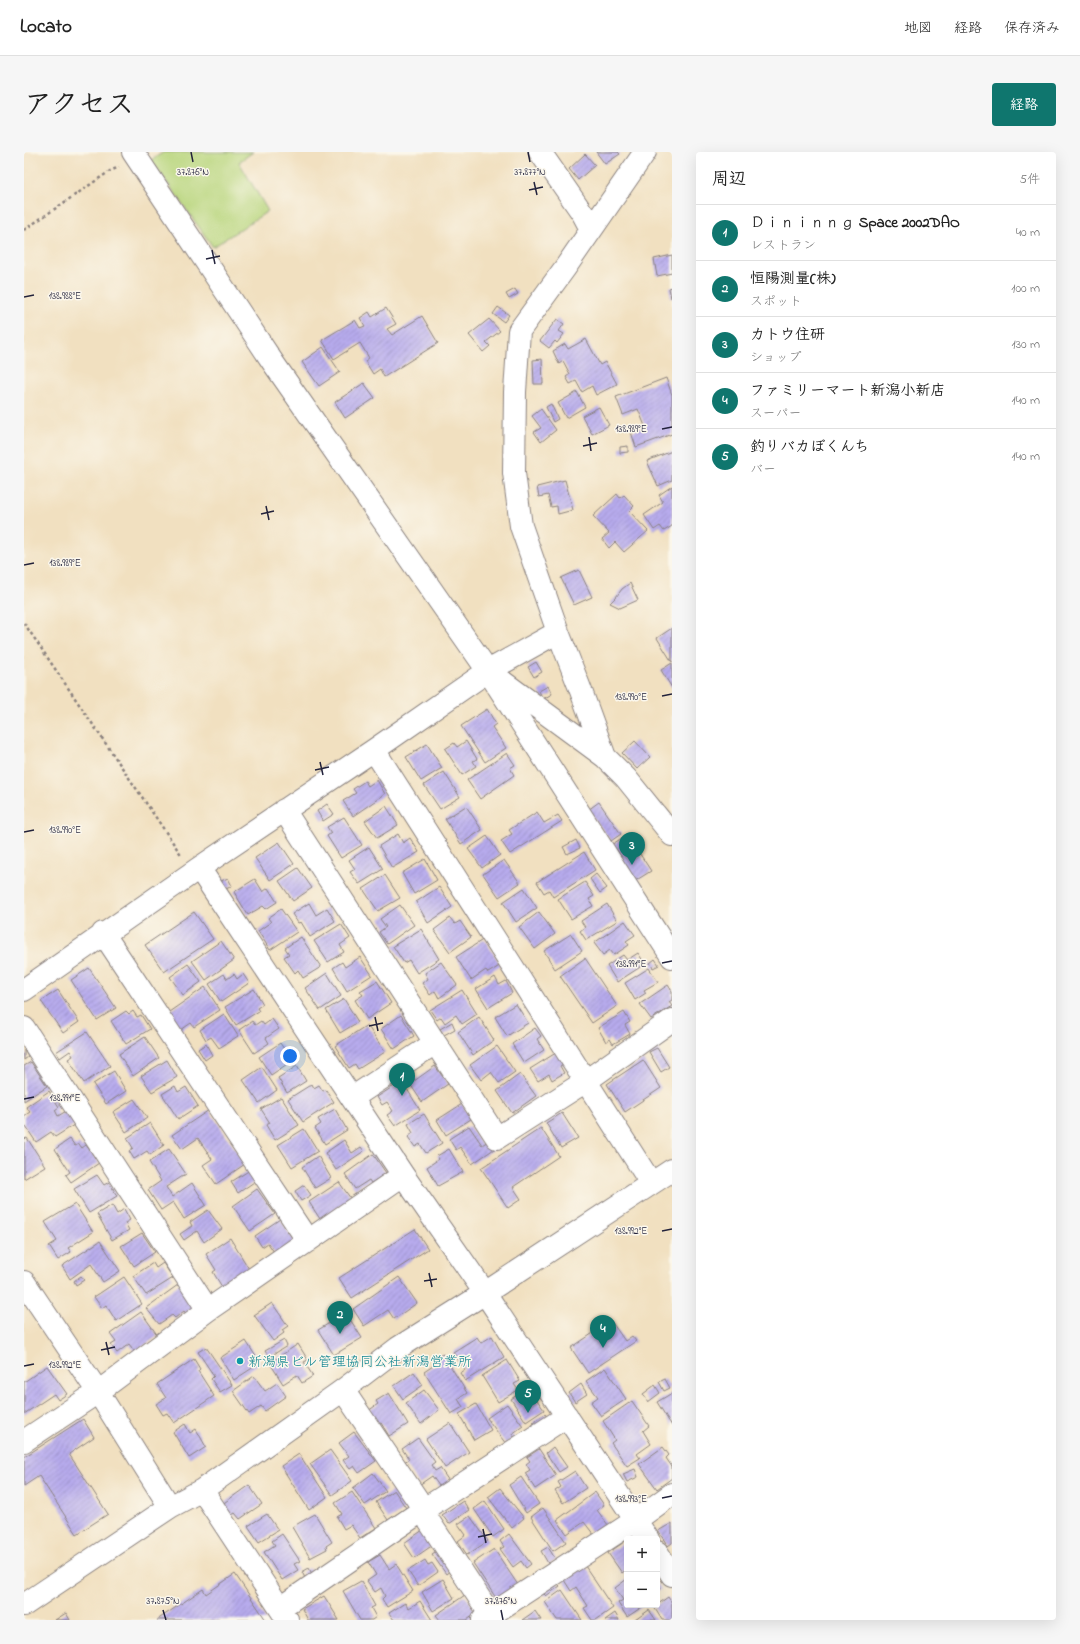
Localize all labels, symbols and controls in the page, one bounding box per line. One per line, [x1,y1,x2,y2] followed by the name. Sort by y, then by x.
[20,14,72,41] text: Locato
[904,18,932,39] text: 地図
[954,18,982,39] text: 経路
[1004,18,1060,39] text: 保存済み
[992,83,1056,126] button: 経路
[24,86,134,127] text: アクセス
[177,165,209,180] text: 37.876°N
[514,165,546,180] text: 37.877°N
[712,167,746,192] text: 周辺
[1020,170,1040,189] text: 5件
[750,212,960,234] text: Ｄｉｎｉｎｎｇ Space 2002DAO
[723,223,727,242] text: 1
[1016,223,1040,242] text: 40 m
[750,236,816,255] text: レストラン
[750,268,836,290] text: 恒陽測量(株)
[722,279,728,298] text: 2
[1011,279,1040,298] text: 100 m
[49,289,81,304] text: 138.988°E
[750,292,802,311] text: スポット
[750,324,825,346] text: カトウ住研
[722,335,728,354] text: 3
[1012,335,1040,354] text: 130 m
[750,348,801,367] text: ショップ
[750,380,946,402] text: ファミリーマート新潟小新店
[722,391,728,410] text: 4
[1012,391,1040,410] text: 140 m
[750,404,801,423] text: スーパー
[615,422,647,437] text: 138.989°E
[750,436,869,458] text: 釣りバカぼくんち
[721,447,729,466] text: 5
[1012,447,1040,466] text: 140 m
[750,460,776,479] text: バー
[49,556,81,571] text: 138.989°E
[615,690,647,705] text: 138.990°E
[49,823,81,838] text: 138.990°E
[619,832,645,865] pin: 3
[615,957,647,972] text: 138.991°E
[280,1046,300,1066] your location
[389,1063,415,1096] pin: 1
[49,1091,81,1106] text: 138.991°E
[615,1224,647,1239] text: 138.992°E
[327,1301,353,1334] pin: 2
[590,1315,616,1348] pin: 4
[248,1352,472,1373] place label: 新潟県ビル管理協同公社新潟営業所
[235,1356,245,1366] marker: 新潟県ビル管理協同公社新潟営業所
[49,1358,81,1373] text: 138.992°E
[515,1380,541,1413] pin: 5
[615,1492,647,1507] text: 138.993°E
[624,1536,660,1608] map controls
[624,1536,660,1572] button: +
[624,1572,660,1608] button: −
[146,1594,180,1609] text: 37.875°N
[485,1594,517,1609] text: 37.876°N

